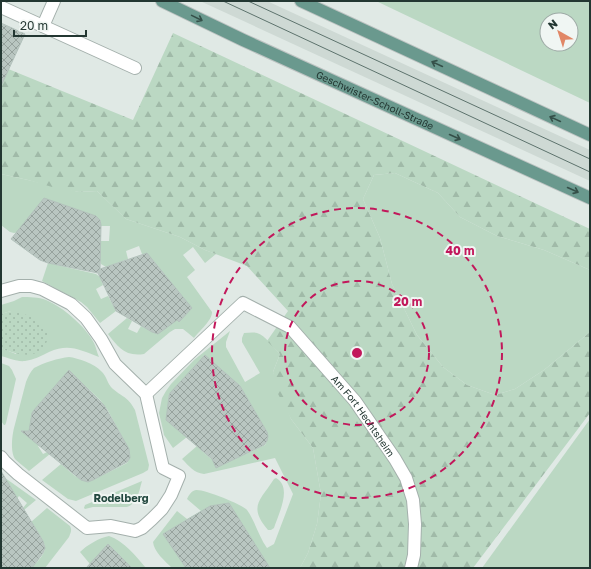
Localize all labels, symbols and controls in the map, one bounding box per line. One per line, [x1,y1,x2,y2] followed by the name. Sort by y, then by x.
[14,12,86,38] scale bar
[539,12,579,52] north arrow
[190,15,202,22] one-way arrow
[545,16,560,32] text: N
[20,18,48,33] text: 20 m
[431,60,443,67] one-way arrow
[314,68,436,132] street label: Geschwister-Scholl-Straße
[549,115,561,122] one-way arrow
[448,134,460,141] one-way arrow
[567,187,579,195] one-way arrow
[446,243,474,258] text: 40 m
[394,294,422,309] text: 20 m
[350,346,364,360] centre of rings
[329,373,397,459] street label: Am Fort Hechtsheim
[93,491,149,504] district label: Rodelberg

